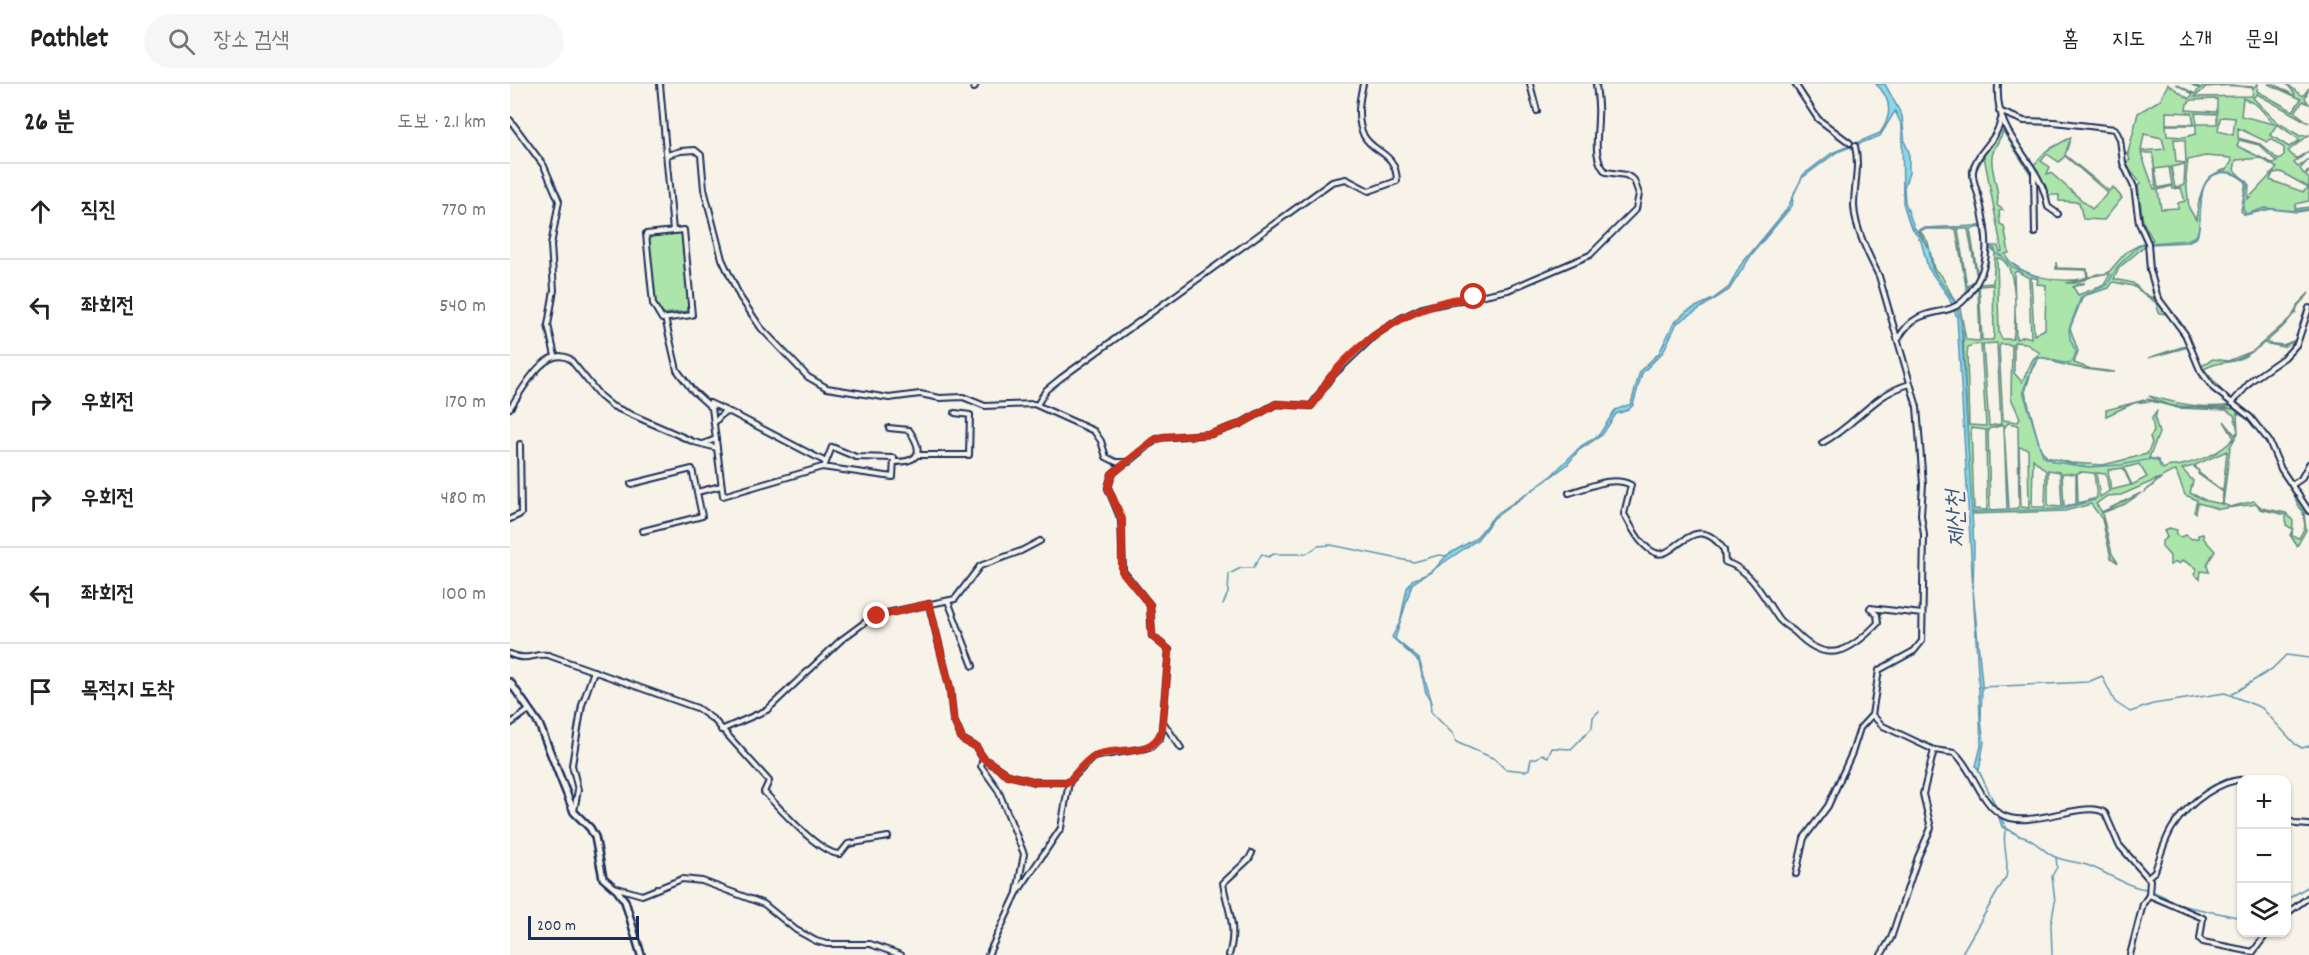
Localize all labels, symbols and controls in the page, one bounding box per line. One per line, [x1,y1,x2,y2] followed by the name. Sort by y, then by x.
[144,14,564,68] search box
[30,21,108,61] text: Pathlet
[165,25,198,58] icon: search
[213,26,289,57] text: 장소 검색
[2062,26,2079,56] text: 홈
[2112,26,2145,56] text: 지도
[2178,26,2212,56] text: 소개
[2245,26,2279,56] text: 문의
[24,105,75,142] text: 26 분
[397,109,486,137] text: 도보 · 2.1 km
[24,195,57,228] icon: ahead
[81,196,116,227] text: 직진
[441,197,486,225] text: 770 m
[1460,283,1486,309] route start
[24,291,57,324] icon: left
[81,292,134,323] text: 좌회전
[439,293,486,321] text: 540 m
[24,387,57,420] icon: right
[81,388,134,419] text: 우회전
[445,389,486,417] text: 170 m
[24,483,57,516] icon: right
[81,484,134,515] text: 우회전
[440,485,486,513] text: 480 m
[1939,486,1976,549] water label: 제산천
[24,579,57,612] icon: left
[81,580,134,611] text: 좌회전
[442,581,486,609] text: 100 m
[863,602,889,628] route end
[24,675,57,708] icon: arrive
[81,676,175,707] text: 목적지 도착
[2237,775,2291,937] map controls
[2237,775,2291,829] button: +
[2237,829,2291,883] button: −
[2237,883,2291,937] button: layers
[528,913,639,940] scale bar
[537,915,576,938] text: 200 m

